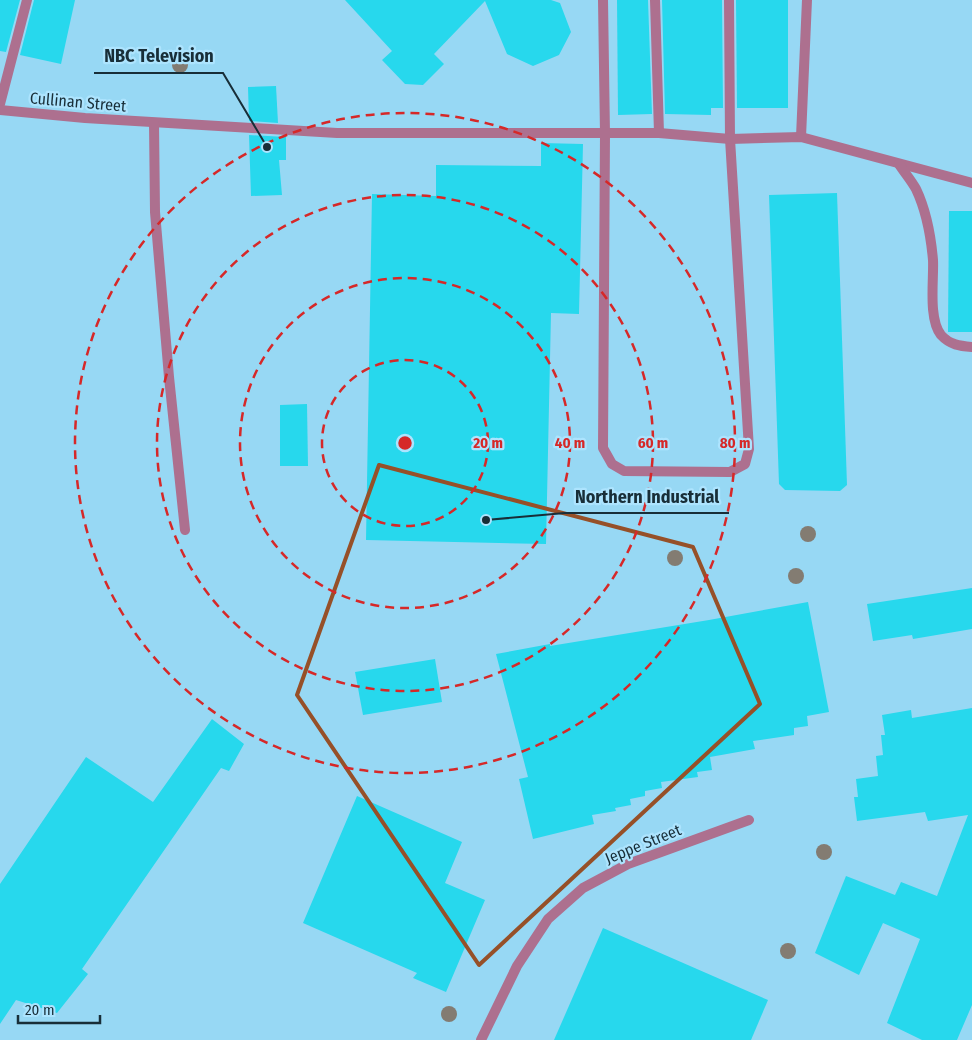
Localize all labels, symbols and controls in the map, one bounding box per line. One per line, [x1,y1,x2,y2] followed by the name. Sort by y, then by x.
[94,40,223,73] callout: NBC Television
[104,45,214,67] text: NBC Television
[29,88,128,116] street label: Cullinan Street
[396,434,414,452] centre of rings
[472,434,503,452] text: 20 m
[555,434,585,452] text: 40 m
[638,434,668,452] text: 60 m
[720,434,750,452] text: 80 m
[565,480,729,513] callout: Northern Industrial
[575,486,719,508] text: Northern Industrial
[602,820,684,868] street label: Jeppe Street
[18,992,100,1024] scale bar
[25,1001,55,1019] text: 20 m

